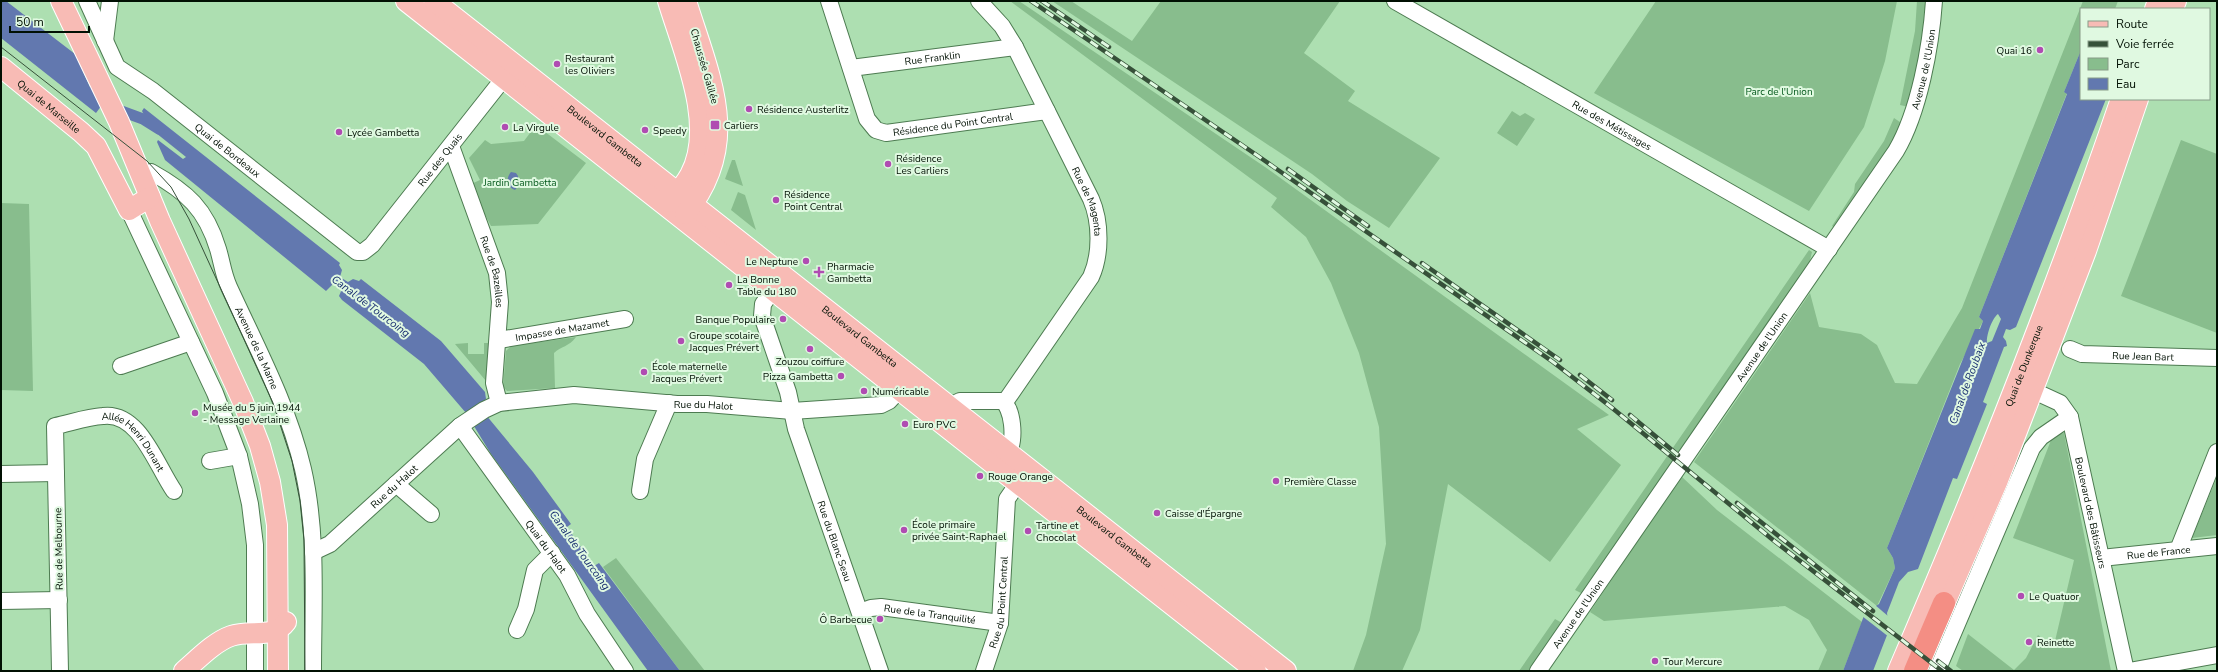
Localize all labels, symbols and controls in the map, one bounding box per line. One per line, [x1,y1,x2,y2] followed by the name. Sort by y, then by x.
[10,8,89,34] scale bar
[2080,8,2210,100] legend
[16,14,44,30] text: 50 m
[2116,16,2148,32] text: Route
[687,27,721,105] street label: Chaussée Galilée
[1908,28,1939,111] street label: Avenue de l'Union
[2115,36,2174,52] text: Voie ferrée
[1997,44,2032,58] place label: Quai 16
[2035,45,2045,55] marker: Quai 16
[904,48,961,69] street label: Rue Franklin
[565,52,615,78] place label: Restaurant les Oliviers
[2116,56,2140,72] text: Parc
[552,59,562,69] marker: Restaurant les Oliviers
[2116,76,2136,92] text: Eau
[14,77,83,137] street label: Quai de Marseille
[1745,85,1813,99] park label: Parc de l'Union
[1569,98,1654,154] street label: Rue des Métissages
[564,102,646,171] street label: Boulevard Gambetta
[757,103,849,117] place label: Résidence Austerlitz
[744,104,754,114] marker: Résidence Austerlitz
[892,110,1014,140] street label: Résidence du Point Central
[709,119,721,131] marker: Carliers
[724,119,759,133] place label: Carliers
[191,120,264,182] street label: Quai de Bordeaux
[513,121,559,135] place label: La Virgule
[500,122,510,132] marker: La Virgule
[653,124,687,138] place label: Speedy
[640,125,650,135] marker: Speedy
[347,126,419,140] place label: Lycée Gambetta
[334,127,344,137] marker: Lycée Gambetta
[415,130,466,190] street label: Rue des Quais
[896,152,949,178] place label: Résidence Les Carliers
[883,159,893,169] marker: Résidence Les Carliers
[1068,165,1105,237] street label: Rue de Magenta
[483,176,556,190] park label: Jardin Gambetta
[784,188,842,214] place label: Résidence Point Central
[771,195,781,205] marker: Résidence Point Central
[476,234,506,309] street label: Rue de Bazeilles
[746,255,798,269] place label: Le Neptune
[801,256,811,266] marker: Le Neptune
[827,260,874,286] place label: Pharmacie Gambetta
[814,267,824,277] marker: Pharmacie Gambetta
[328,272,413,341] water label: Canal de Tourcoing
[737,273,796,299] place label: La Bonne Table du 180
[724,280,734,290] marker: La Bonne Table du 180
[819,303,900,371] street label: Boulevard Gambetta
[231,304,281,392] street label: Avenue de la Marne
[1733,309,1791,385] street label: Avenue de l'Union
[695,313,775,327] place label: Banque Populaire
[778,314,788,324] marker: Banque Populaire
[514,316,611,345] street label: Impasse de Mazamet
[2002,323,2047,409] street label: Quai de Dunkerque
[688,329,759,355] place label: Groupe scolaire Jacques Prévert
[676,336,686,346] marker: Groupe scolaire Jacques Prévert
[1946,340,1989,426] water label: Canal de Roubaix
[805,344,815,354] marker: Zouzou coiffure
[2112,349,2175,365] street label: Rue Jean Bart
[776,355,844,369] place label: Zouzou coiffure
[651,360,727,386] place label: École maternelle Jacques Prévert
[639,367,649,377] marker: École maternelle Jacques Prévert
[763,370,833,384] place label: Pizza Gambetta
[836,371,846,381] marker: Pizza Gambetta
[872,385,929,399] place label: Numéricable
[859,386,869,396] marker: Numéricable
[674,398,734,414] street label: Rue du Halot
[203,401,300,427] place label: Musée du 5 juin 1944 - Message Verlaine
[190,408,200,418] marker: Musée du 5 juin 1944 - Message Verlaine
[101,409,167,475] street label: Allée Henri Dunant
[913,418,956,432] place label: Euro PVC
[900,419,910,429] marker: Euro PVC
[2071,456,2109,570] street label: Boulevard des Bâtisseurs
[368,461,421,512] street label: Rue du Halot
[988,470,1053,484] place label: Rouge Orange
[975,471,985,481] marker: Rouge Orange
[1284,475,1357,489] place label: Première Classe
[1271,476,1281,486] marker: Première Classe
[813,499,854,584] street label: Rue du Blanc Seau
[1073,503,1155,571] street label: Boulevard Gambetta
[1165,507,1242,521] place label: Caisse d'Épargne
[51,508,67,590] street label: Rue de Melbourne
[546,508,614,593] water label: Canal de Tourcoing
[1152,508,1162,518] marker: Caisse d'Épargne
[522,517,570,577] street label: Quai du Halot
[912,518,1006,544] place label: École primaire privée Saint-Raphael
[1036,519,1079,545] place label: Tartine et Chocolat
[899,525,909,535] marker: École primaire privée Saint-Raphael
[1023,526,1033,536] marker: Tartine et Chocolat
[2126,543,2191,563] street label: Rue de France
[986,556,1012,650] street label: Rue du Point Central
[1550,576,1607,652] street label: Avenue de l'Union
[2029,590,2080,604] place label: Le Quatuor
[2016,591,2026,601] marker: Le Quatuor
[883,601,976,628] street label: Rue de la Tranquilité
[819,613,872,627] place label: Ô Barbecue
[875,614,885,624] marker: Ô Barbecue
[2037,636,2074,650] place label: Reinette
[2024,637,2034,647] marker: Reinette
[1663,655,1722,669] place label: Tour Mercure
[1650,656,1660,666] marker: Tour Mercure

